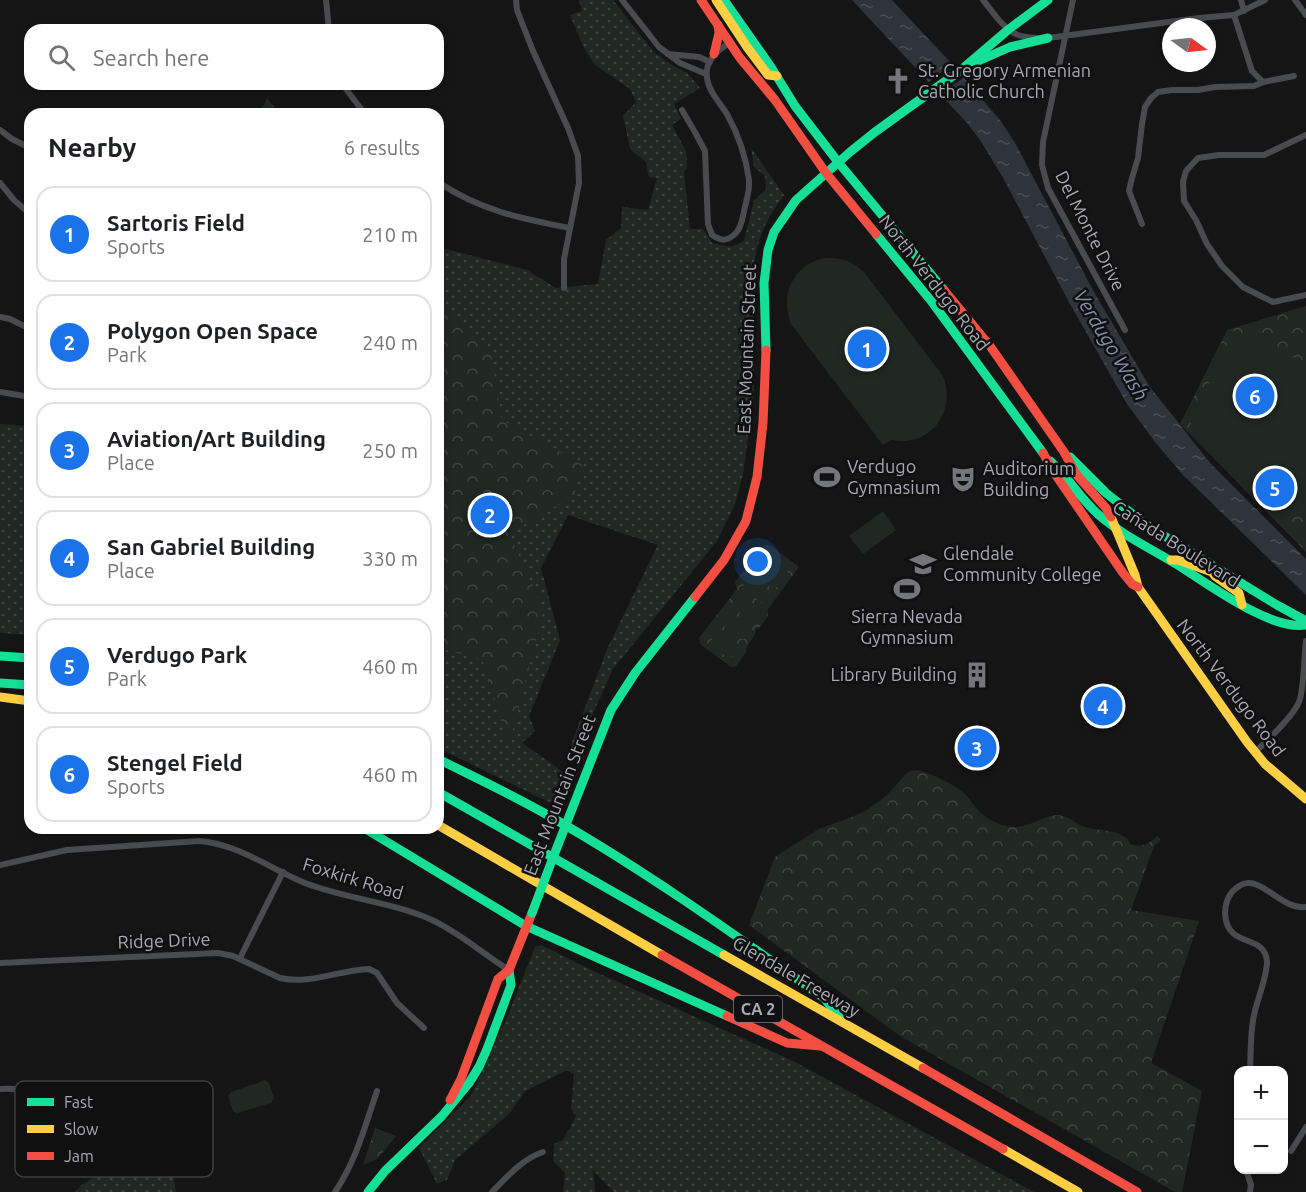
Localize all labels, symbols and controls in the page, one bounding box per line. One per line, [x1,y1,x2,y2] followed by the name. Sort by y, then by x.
[1162,18,1216,72] north arrow
[24,24,444,90] search box
[45,41,78,74] icon: search
[93,45,209,70] text: Search here
[918,60,1091,101] place label: St. Gregory Armenian Catholic Church
[883,66,913,96] church icon: St. Gregory Armenian Catholic Church
[48,133,136,162] text: Nearby
[344,136,420,159] text: 6 results
[1052,167,1130,294] street label: Del Monte Drive
[107,210,245,235] text: Sartoris Field
[876,211,994,354] street label: North Verdugo Road
[64,223,75,246] text: 1
[362,223,418,246] text: 210 m
[107,235,165,258] text: Sports
[733,263,759,434] street label: East Mountain Street
[1069,285,1154,404] water label: Verdugo Wash
[107,318,318,343] text: Polygon Open Space
[848,326,886,372] pin: 1
[64,331,75,354] text: 2
[362,331,418,354] text: 240 m
[107,343,147,366] text: Park
[1236,374,1274,418] pin: 6
[107,426,326,451] text: Aviation/Art Building
[64,439,75,462] text: 3
[362,439,418,462] text: 250 m
[107,451,155,474] text: Place
[847,456,941,497] place label: Verdugo Gymnasium
[983,458,1074,499] place label: Auditorium Building
[812,462,842,492] sports icon: Verdugo Gymnasium
[948,464,978,494] theatre icon: Auditorium Building
[1256,466,1294,510] pin: 5
[470,492,510,538] pin: 2
[1109,496,1244,590] street label: Cañada Boulevard
[107,534,315,559] text: San Gabriel Building
[943,543,1102,584] place label: Glendale Community College
[64,547,75,570] text: 4
[362,547,418,570] text: 330 m
[743,547,772,576] your location
[908,549,938,579] school or university icon: Glendale Community College
[107,559,155,582] text: Place
[892,574,922,604] sports icon: Sierra Nevada Gymnasium
[851,606,963,647] place label: Sierra Nevada Gymnasium
[1174,615,1290,760] street label: North Verdugo Road
[107,642,247,667] text: Verdugo Park
[64,655,75,678] text: 5
[362,655,418,678] text: 460 m
[962,660,992,690] building icon: Library Building
[831,664,957,684] place label: Library Building
[107,667,147,690] text: Park
[1084,684,1122,728] pin: 4
[519,712,599,878] street label: East Mountain Street
[958,726,996,771] pin: 3
[107,750,243,775] text: Stengel Field
[64,763,75,786] text: 6
[362,763,418,786] text: 460 m
[107,775,165,798] text: Sports
[301,853,406,903] street label: Foxkirk Road
[117,928,211,952] street label: Ridge Drive
[730,932,864,1021] street label: Glendale Freeway
[734,996,782,1022] road number: CA 2
[1234,1066,1288,1174] map controls
[1234,1066,1288,1120] button: +
[15,1081,213,1177] legend
[64,1093,94,1111] text: Fast
[64,1120,99,1138] text: Slow
[1234,1120,1288,1174] button: −
[64,1147,94,1165] text: Jam

